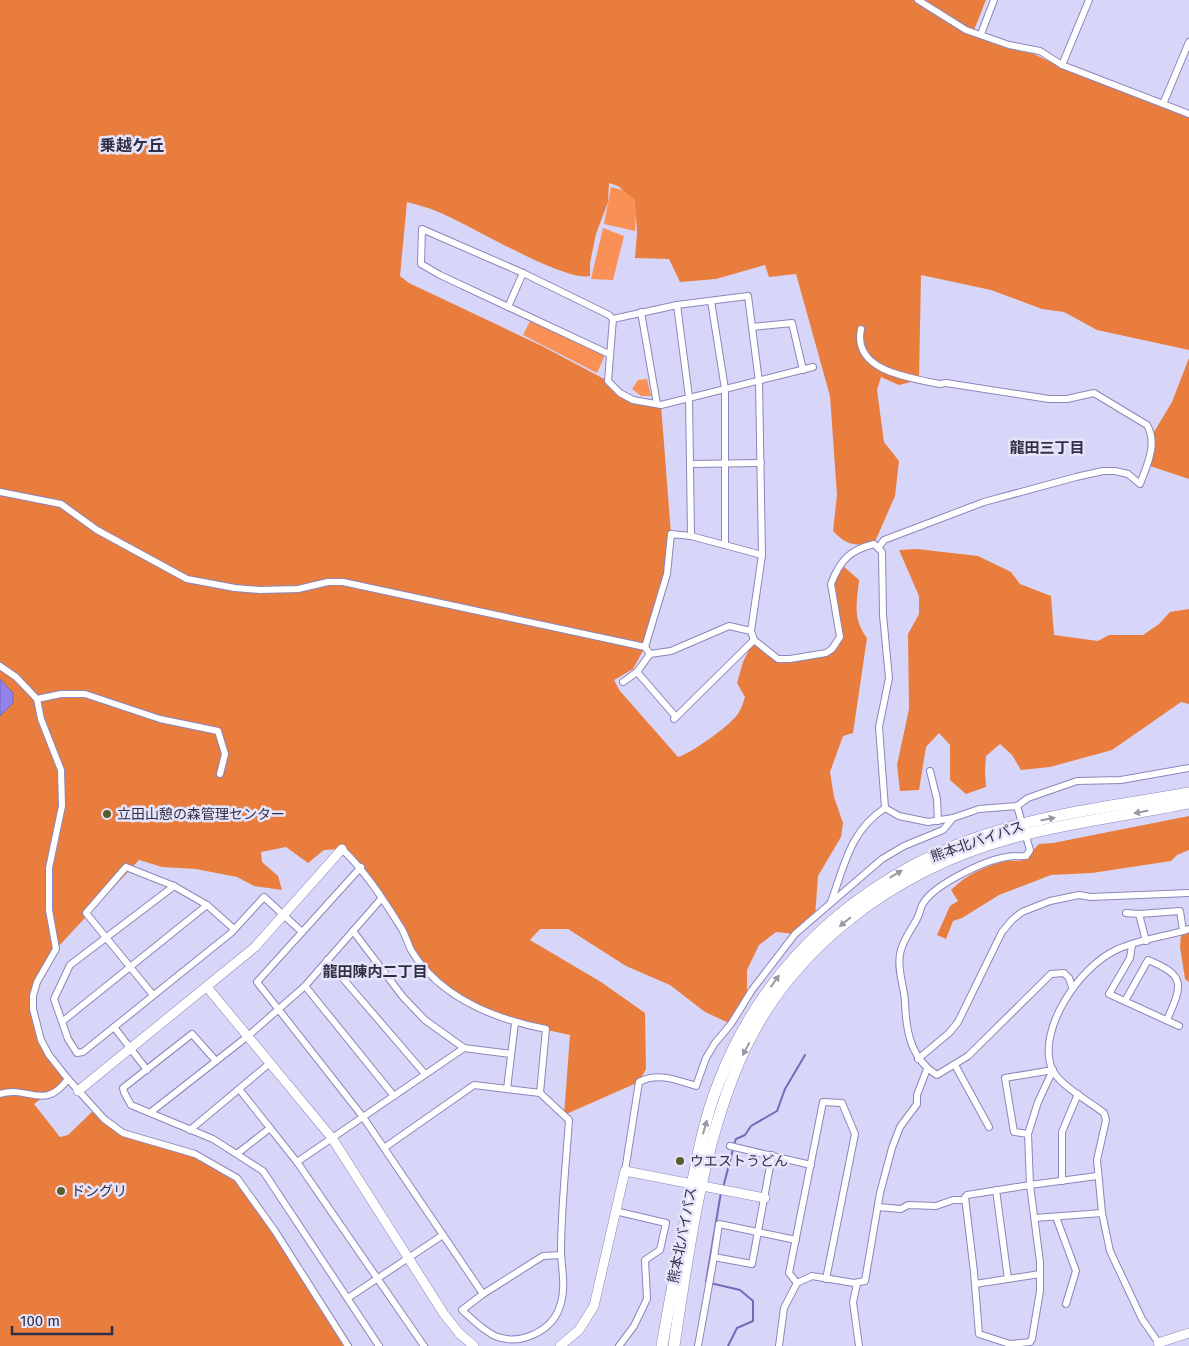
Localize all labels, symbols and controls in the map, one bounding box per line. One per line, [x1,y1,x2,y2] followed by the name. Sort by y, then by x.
[100,136,164,155] district label: 乗越ケ丘
[1009,439,1085,457] district label: 龍田三丁目
[117,806,285,823] place label: 立田山憩の森管理センター
[101,808,113,820] marker: 立田山憩の森管理センター
[1134,808,1149,816] one-way arrow
[1040,815,1056,823] one-way arrow
[928,818,1026,865] street label: 熊本北バイパス
[889,870,902,879] one-way arrow
[839,917,852,928] one-way arrow
[322,963,428,981] district label: 龍田陳内二丁目
[770,974,780,988] one-way arrow
[742,1042,750,1057] one-way arrow
[701,1119,709,1134] one-way arrow
[690,1153,788,1170] place label: ウエストうどん
[674,1155,686,1167] marker: ウエストうどん
[71,1183,127,1200] place label: ドングリ
[55,1185,67,1197] marker: ドングリ
[665,1186,700,1285] street label: 熊本北バイパス
[12,1304,112,1336] scale bar
[20,1312,60,1330] text: 100 m

